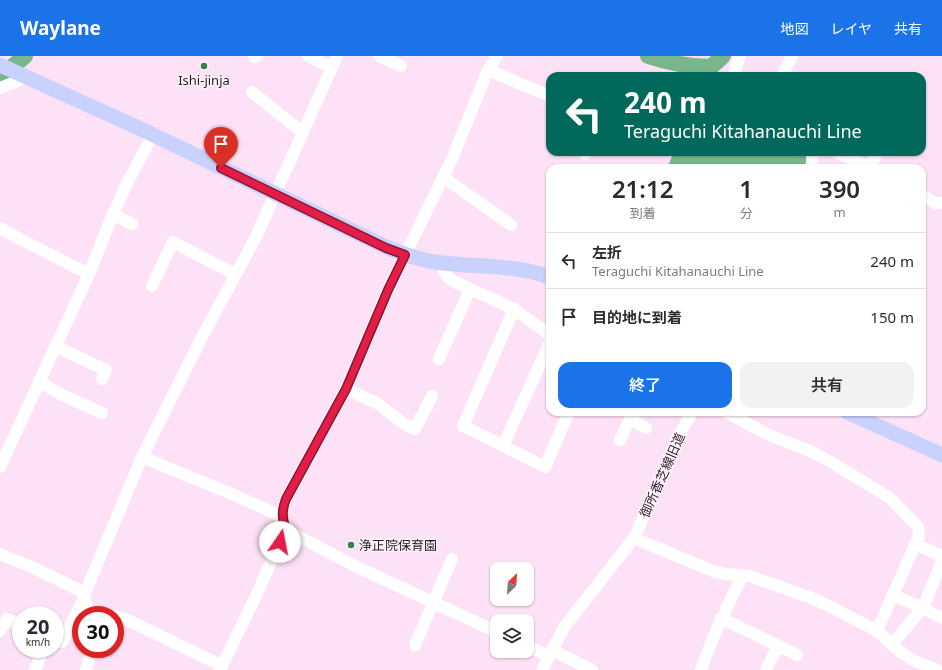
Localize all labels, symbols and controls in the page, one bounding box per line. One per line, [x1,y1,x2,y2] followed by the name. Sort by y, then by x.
[20,15,101,41] text: Waylane
[780,19,808,38] text: 地図
[830,19,872,38] text: レイヤ
[894,19,922,38] text: 共有
[199,61,209,71] marker: Ishi-jinja
[178,71,230,89] place label: Ishi-jinja
[624,83,707,121] text: 240 m
[558,88,610,140] icon: left
[624,119,862,143] text: Teraguchi Kitahanauchi Line
[204,127,238,168] pin
[210,133,232,155] icon: arrive
[612,172,673,205] text: 21:12
[739,172,753,205] text: 1
[819,172,860,205] text: 390
[833,203,846,221] text: m
[630,204,656,222] text: 到着
[740,204,753,222] text: 分
[592,242,622,262] text: 左折
[558,250,580,272] icon: left
[870,251,914,271] text: 240 m
[592,262,764,280] text: Teraguchi Kitahanauchi Line
[558,306,580,328] icon: arrive
[592,307,682,327] text: 目的地に到着
[870,307,914,327] text: 150 m
[558,362,732,408] button: 終了
[740,362,914,408] button: 共有
[635,430,689,520] street label: 御所香芝線旧道
[259,521,301,563] position arrow
[359,536,437,554] place label: 浄正院保育園
[346,540,356,550] marker: 浄正院保育園
[490,562,534,606] north arrow
[490,562,534,658] map controls
[72,606,124,658] speed limit sign: 30
[27,613,49,640] text: 20
[490,614,534,658] button: layers
[26,635,50,649] text: km/h

